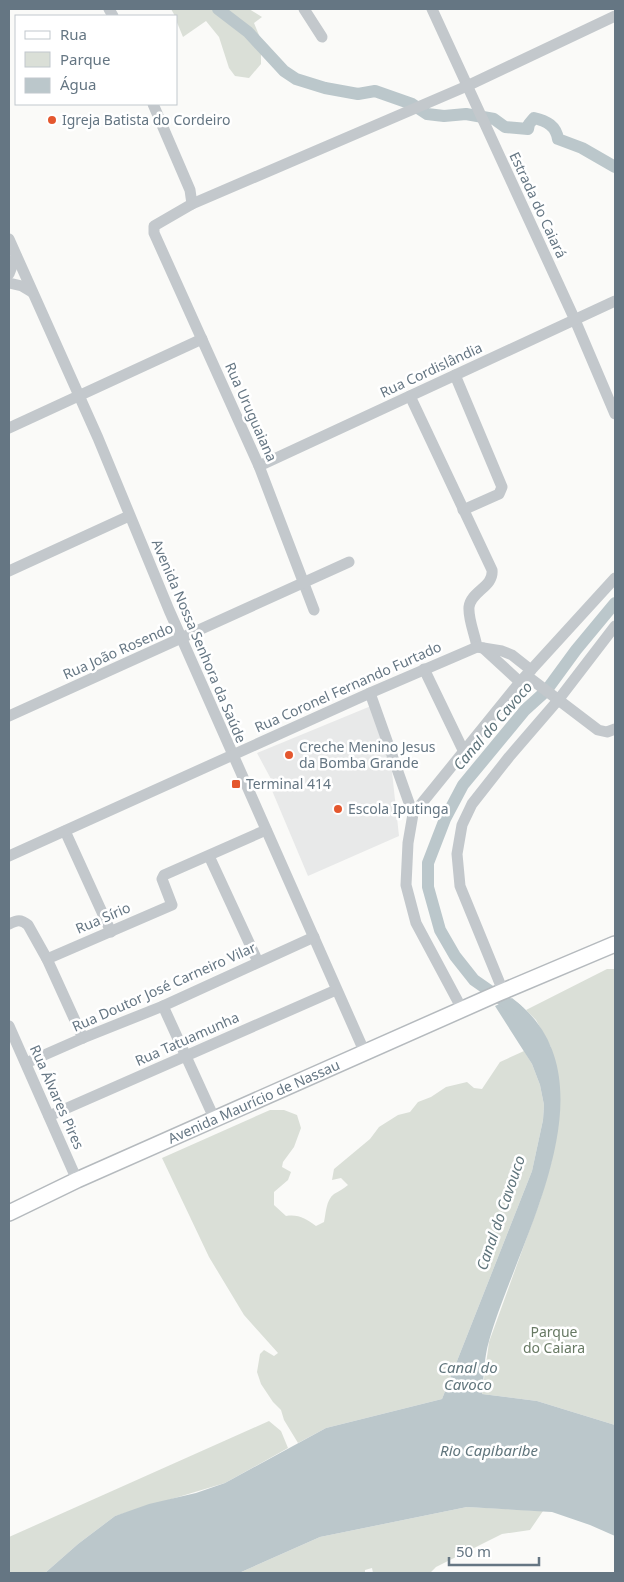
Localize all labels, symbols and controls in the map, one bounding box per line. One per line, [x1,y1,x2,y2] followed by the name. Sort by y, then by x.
[15,15,178,105] legend
[60,24,87,44] text: Rua
[60,49,110,69] text: Parque
[60,74,97,94] text: Água
[62,110,230,129] place label: Igreja Batista do Cordeiro
[46,114,58,126] marker: Igreja Batista do Cordeiro
[505,149,571,261] street label: Estrada do Caiará
[377,338,485,402] street label: Rua Cordislândia
[221,359,282,464] street label: Rua Uruguaiana
[148,536,251,746] street label: Avenida Nossa Senhora da Saúde
[60,618,176,683] street label: Rua João Rosendo
[251,637,444,736] street label: Rua Coronel Fernando Furtado
[448,677,536,774] water label: Canal do Cavoco
[299,737,436,772] place label: Creche Menino Jesus da Bomba Grande
[283,749,295,761] marker: Creche Menino Jesus da Bomba Grande
[246,774,331,793] place label: Terminal 414
[230,778,242,790] marker: Terminal 414
[348,799,449,818] place label: Escola Iputinga
[332,803,344,815] marker: Escola Iputinga
[72,897,133,938] street label: Rua Sírio
[69,937,259,1036] street label: Rua Doutor José Carneiro Vilar
[132,1007,242,1070] street label: Rua Tatuamunha
[26,1042,89,1152] street label: Rua Álvares Pires
[165,1055,343,1148] street label: Avenida Maurício de Nassau
[471,1153,529,1273] water label: Canal do Cavouco
[523,1322,585,1357] park label: Parque do Caiara
[438,1357,498,1394] water label: Canal do Cavoco
[440,1440,538,1460] water label: Rio Capibaribe
[449,1534,539,1566] scale bar
[456,1541,491,1561] text: 50 m

